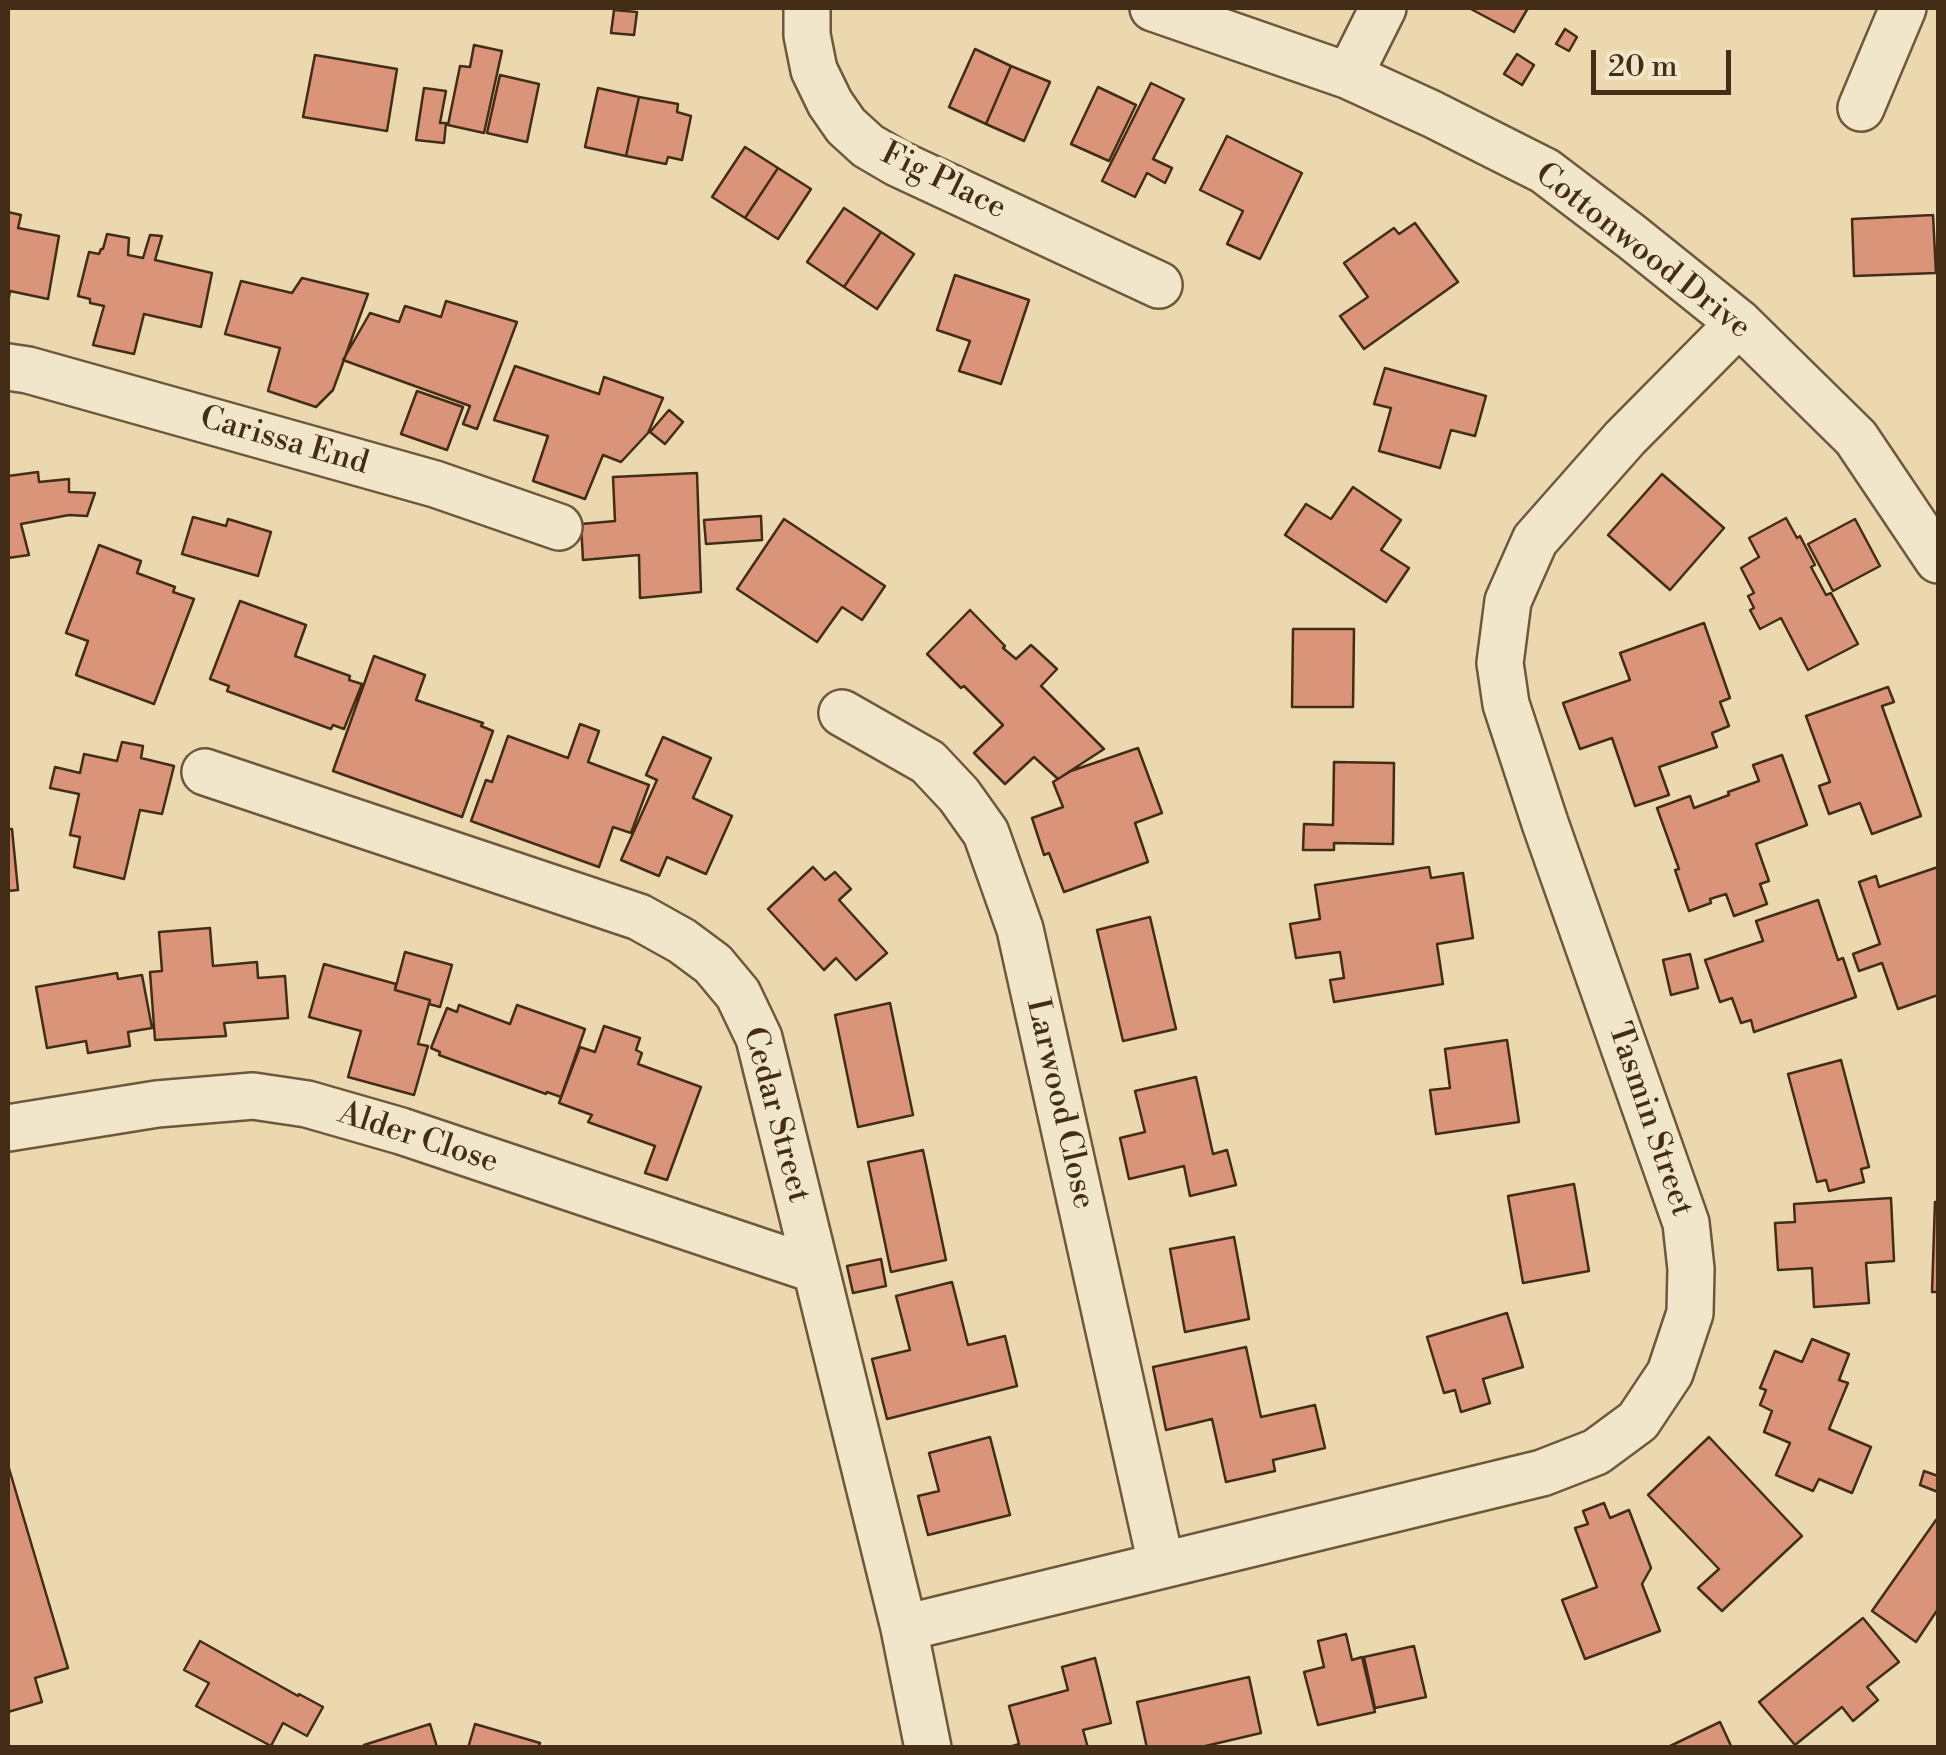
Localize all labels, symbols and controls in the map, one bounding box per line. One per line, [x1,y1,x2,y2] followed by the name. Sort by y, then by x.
[1596,30,1736,92] scale bar
[1608,48,1677,86] text: 20 m
[874,135,1012,229] street label: Fig Place
[1527,156,1757,348] street label: Cottonwood Drive
[195,400,373,484] street label: Carissa End
[1016,995,1102,1213] street label: Larwood Close
[1598,1018,1700,1222] street label: Tasmin Street
[733,1023,817,1207] street label: Cedar Street
[333,1095,503,1183] street label: Alder Close

